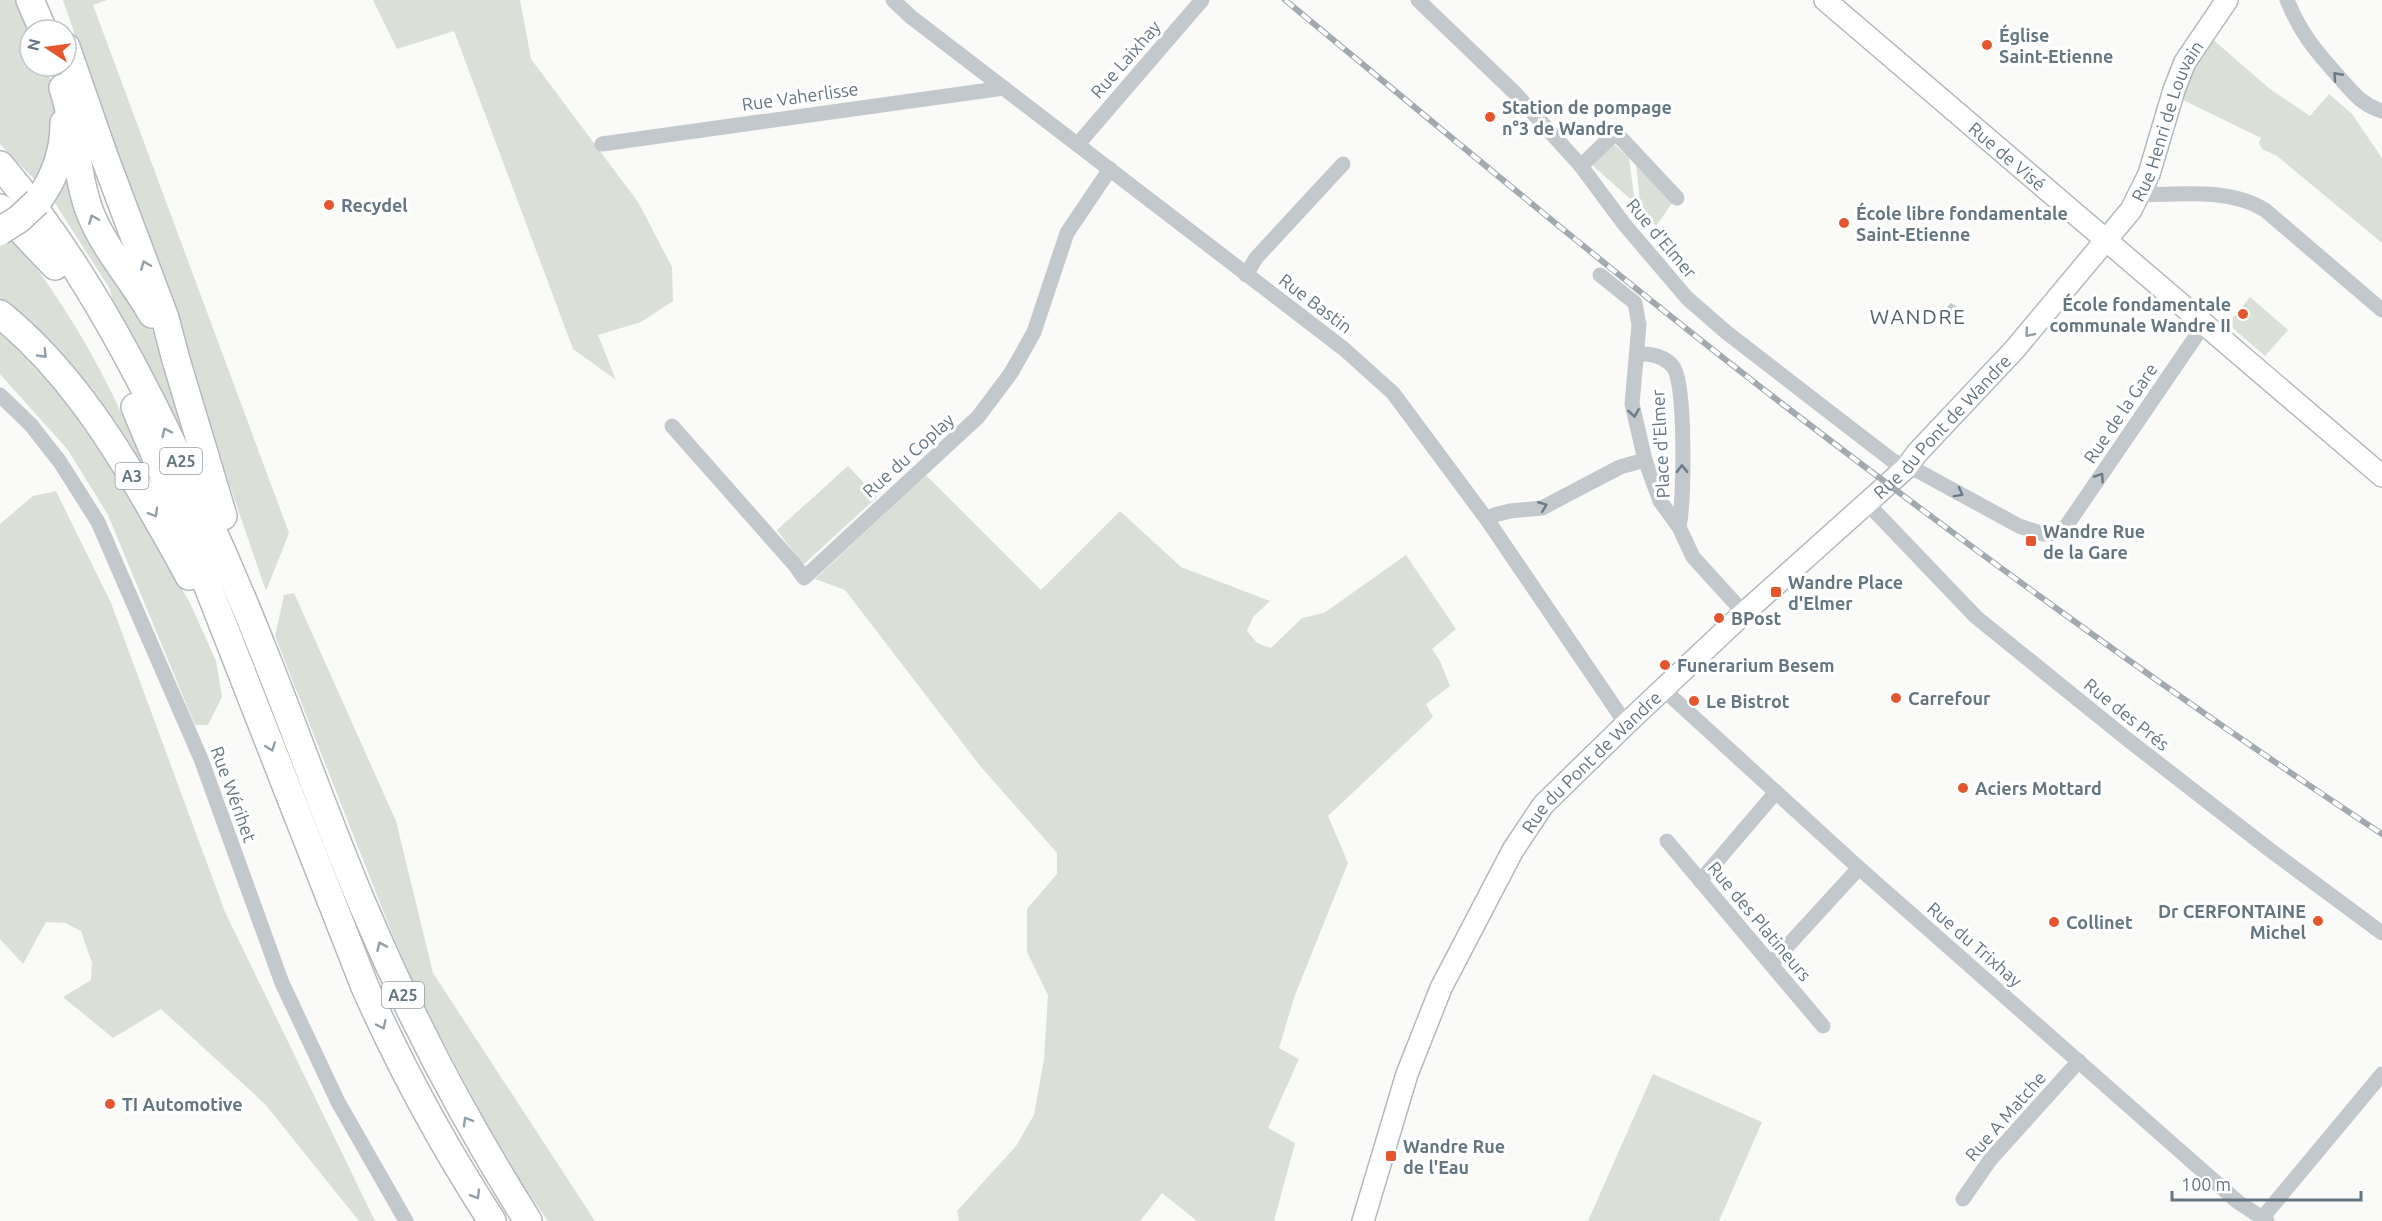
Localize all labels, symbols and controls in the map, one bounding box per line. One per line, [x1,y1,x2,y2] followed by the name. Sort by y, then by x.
[1086,16,1164,102] street label: Rue Laixhay
[18,18,78,78] north arrow
[1999,24,2113,66] place label: Église Saint-Etienne
[23,37,43,52] text: N
[2127,37,2207,205] street label: Rue Henri de Louvain
[1980,38,1994,52] marker: Église Saint-Etienne
[2333,72,2344,83] one-way arrow
[740,78,860,114] street label: Rue Vaherlisse
[1502,97,1672,138] place label: Station de pompage n°3 de Wandre
[1483,110,1497,124] marker: Station de pompage n°3 de Wandre
[1965,118,2050,194] street label: Rue de Visé
[1623,194,1701,282] street label: Rue d'Elmer
[341,195,408,215] place label: Recydel
[322,198,336,212] marker: Recydel
[1856,202,2068,244] place label: École libre fondamentale Saint-Etienne
[88,215,100,226] one-way arrow
[1837,216,1851,230] marker: École libre fondamentale Saint-Etienne
[140,260,152,271] one-way arrow
[1276,269,1356,337] street label: Rue Bastin
[2049,293,2231,335] place label: École fondamentale communale Wandre II
[1870,304,1966,328] district label: WANDRE
[2236,307,2250,321] marker: École fondamentale communale Wandre II
[2025,326,2036,337] one-way arrow
[35,346,46,357] one-way arrow
[1869,350,2015,502] street label: Rue du Pont de Wandre
[2079,359,2161,467] street label: Rue de la Gare
[1647,389,1673,499] street label: Place d'Elmer
[1627,408,1640,418] one-way arrow
[858,409,958,501] street label: Rue du Coplay
[162,427,174,438] one-way arrow
[160,448,202,474] road number: A25
[116,463,148,489] road number: A3
[1676,464,1688,473] one-way arrow
[2093,473,2104,484] one-way arrow
[1952,486,1963,498] one-way arrow
[1537,501,1548,513] one-way arrow
[146,507,158,517] one-way arrow
[2043,521,2145,562] place label: Wandre Rue de la Gare
[2024,534,2038,548] marker: Wandre Rue de la Gare
[1788,572,1903,613] place label: Wandre Place d'Elmer
[1769,585,1783,599] marker: Wandre Place d'Elmer
[1731,608,1781,628] place label: BPost
[1712,611,1726,625] marker: BPost
[1677,655,1835,675] place label: Funerarium Besem
[1658,658,1672,672] marker: Funerarium Besem
[2081,674,2174,754] street label: Rue des Prés
[1517,687,1665,836] street label: Rue du Pont de Wandre
[1908,688,1991,708] place label: Carrefour
[1706,691,1790,711] place label: Le Bistrot
[1889,691,1903,705] marker: Carrefour
[1687,694,1701,708] marker: Le Bistrot
[264,741,276,752] one-way arrow
[207,743,261,845] street label: Rue Wérihet
[1975,778,2102,798] place label: Aciers Mottard
[1956,781,1970,795] marker: Aciers Mottard
[1704,857,1816,985] street label: Rue des Platineurs
[1924,898,2026,991] street label: Rue du Trixhay
[2158,901,2307,942] place label: Dr CERFONTAINE Michel
[2066,912,2133,932] place label: Collinet
[2311,914,2325,928] marker: Dr CERFONTAINE Michel
[2047,915,2061,929] marker: Collinet
[376,942,388,953] one-way arrow
[382,982,424,1008] road number: A25
[375,1018,387,1029] one-way arrow
[1961,1067,2049,1165] street label: Rue A Matche
[122,1094,243,1114] place label: TI Automotive
[103,1097,117,1111] marker: TI Automotive
[463,1117,475,1127] one-way arrow
[1403,1136,1505,1177] place label: Wandre Rue de l'Eau
[1384,1149,1398,1163] marker: Wandre Rue de l'Eau
[2172,1164,2361,1202] scale bar
[2181,1174,2231,1194] text: 100 m
[469,1189,481,1199] one-way arrow

